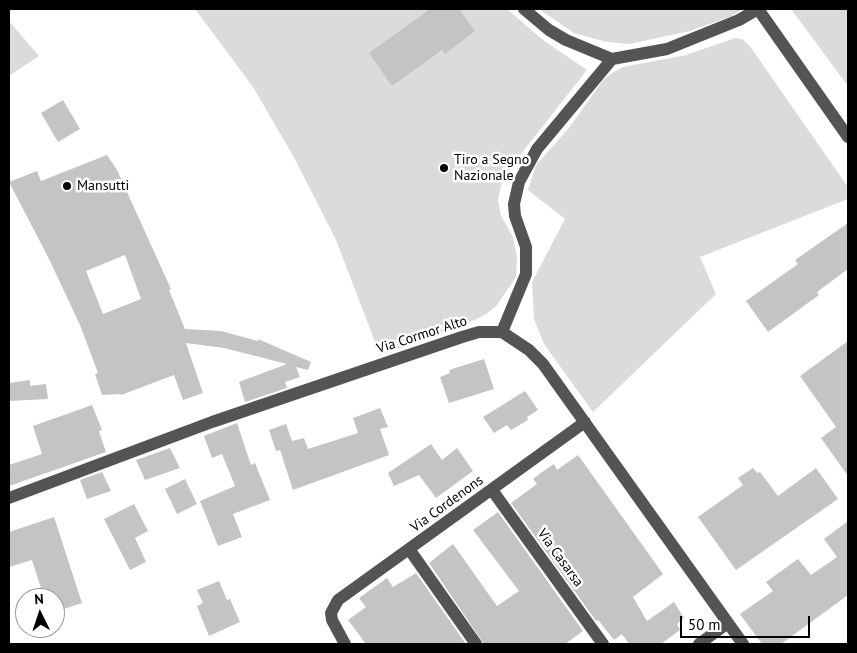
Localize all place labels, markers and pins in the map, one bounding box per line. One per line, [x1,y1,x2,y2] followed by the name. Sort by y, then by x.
[454,152,529,184] place label: Tiro a Segno Nazionale
[438,162,450,174] marker: Tiro a Segno Nazionale
[77,178,129,194] place label: Mansutti
[61,180,73,192] marker: Mansutti

